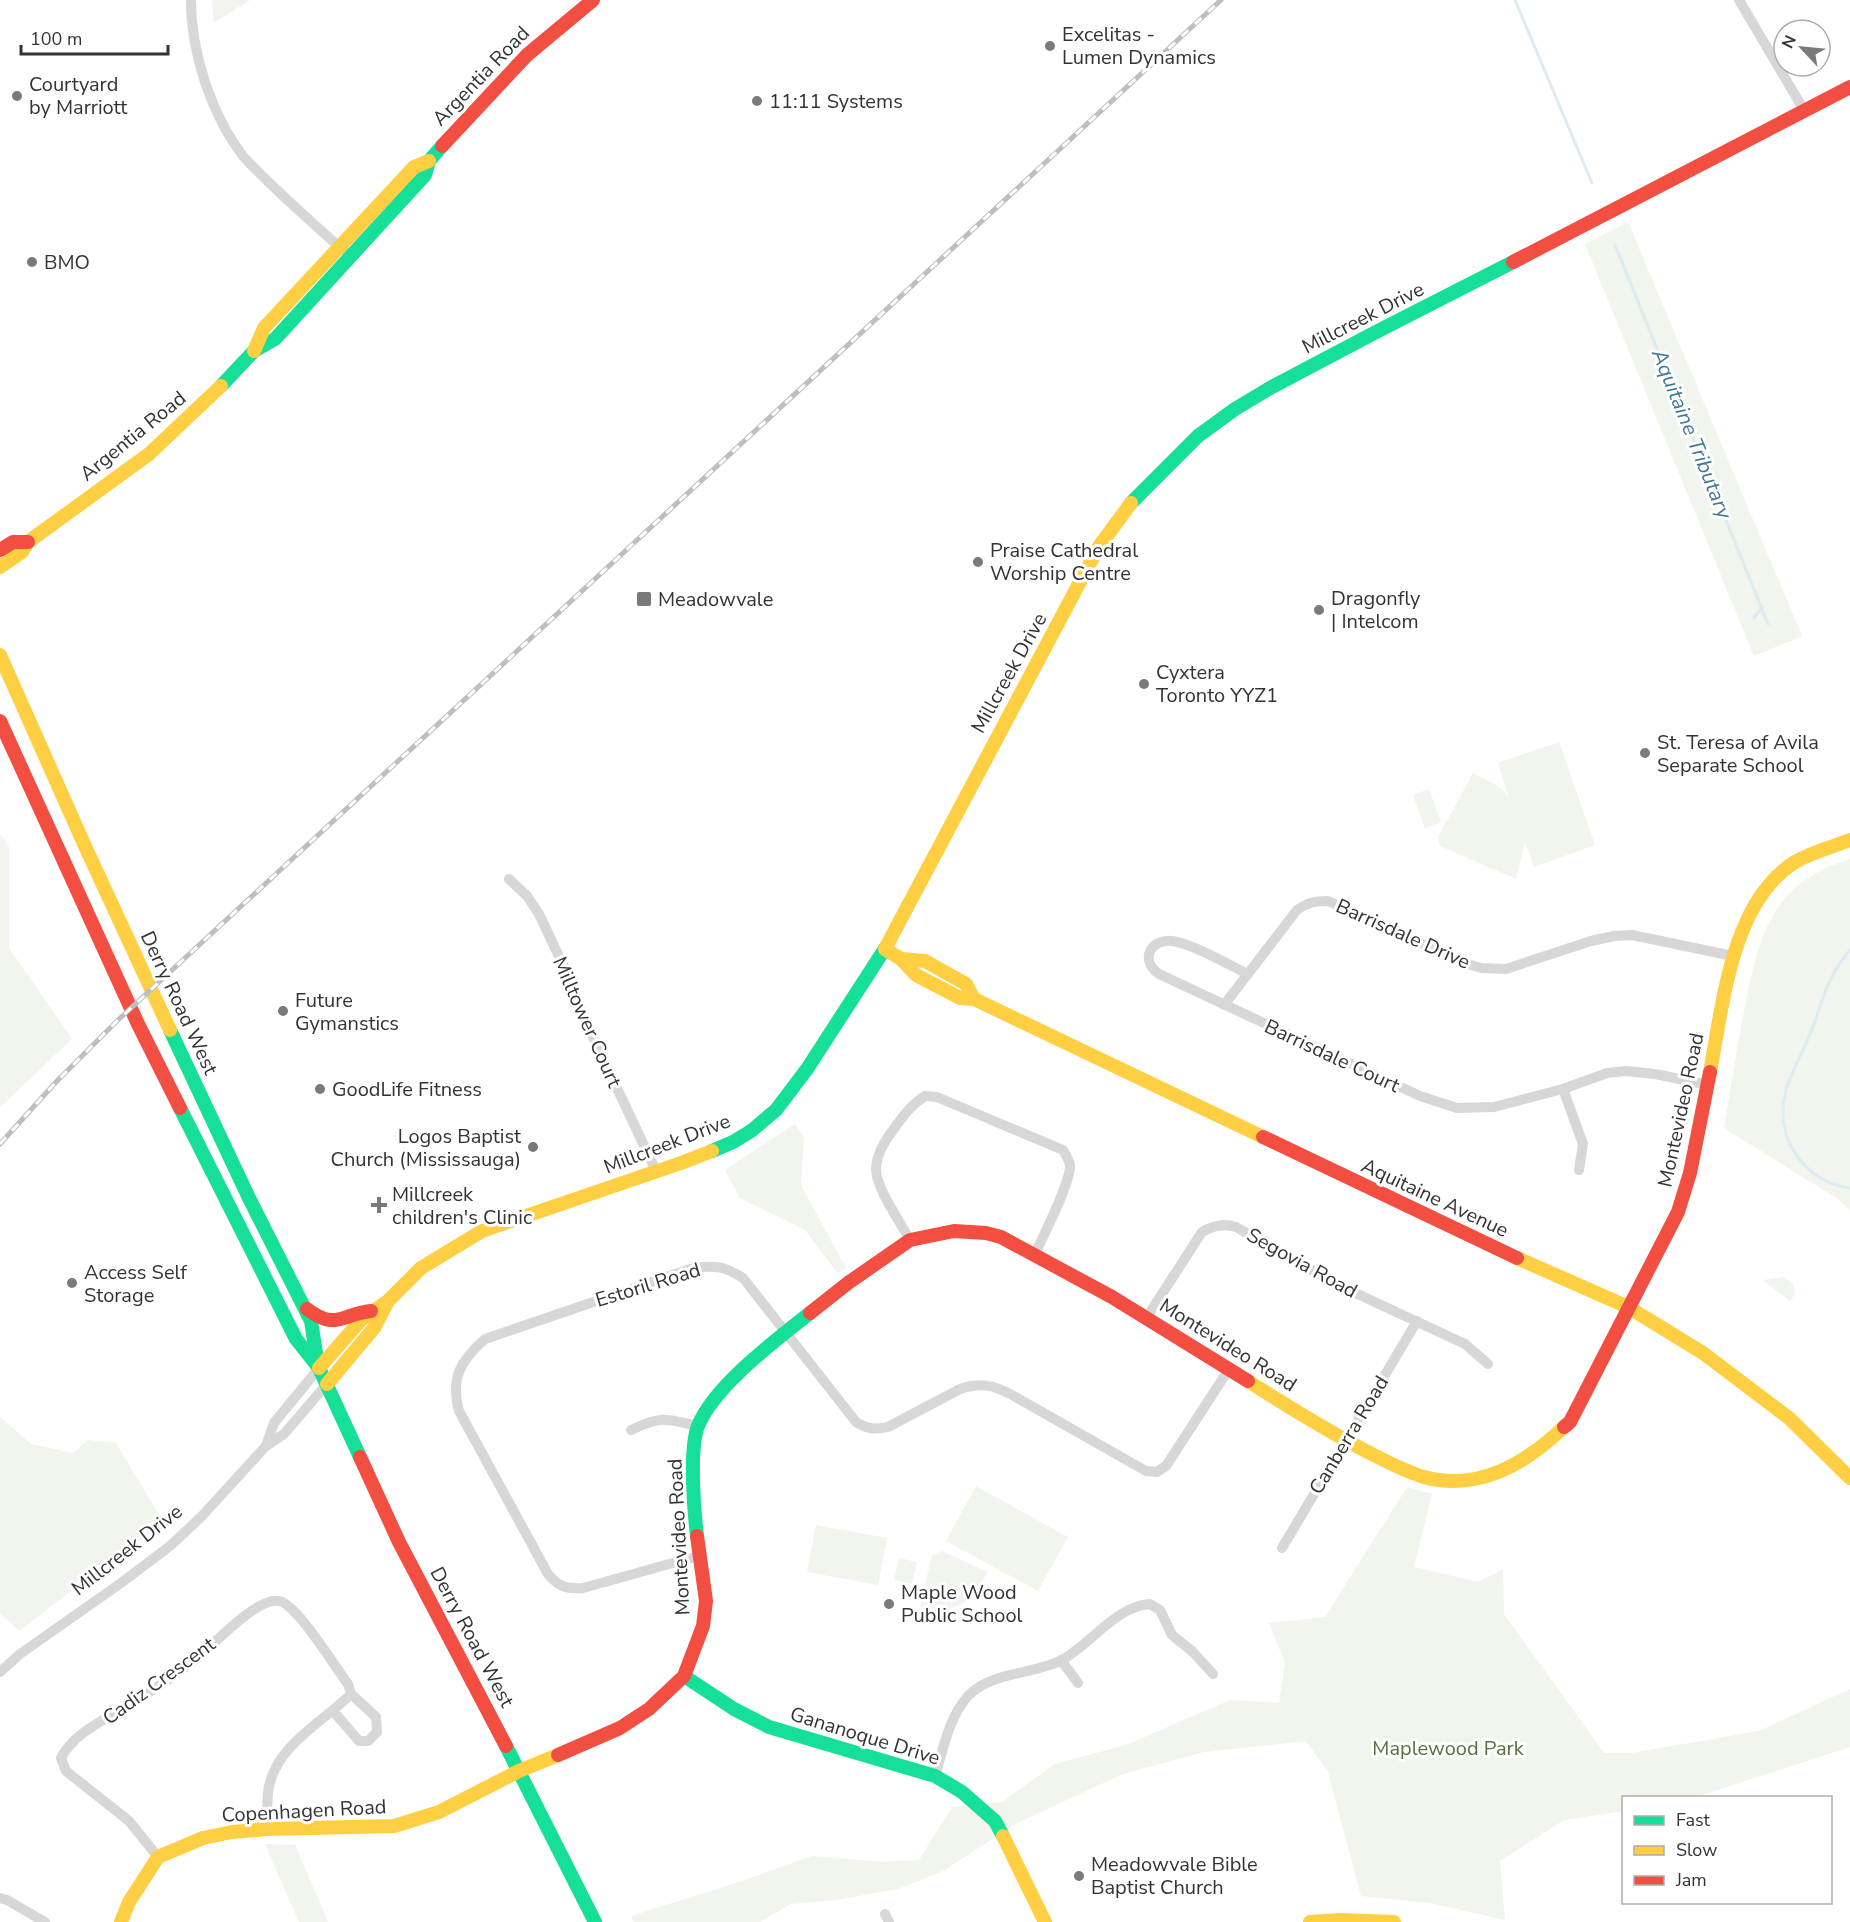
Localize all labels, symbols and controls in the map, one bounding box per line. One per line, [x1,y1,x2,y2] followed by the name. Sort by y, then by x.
[21,18,168,56] scale bar
[1772,18,1832,78] north arrow
[426,20,536,132] street label: Argentia Road
[1062,21,1216,71] place label: Excelitas - Lumen Dynamics
[30,27,82,51] text: 100 m
[1777,32,1802,52] text: N
[1043,39,1057,53] marker: Excelitas - Lumen Dynamics
[29,71,128,121] place label: Courtyard by Marriott
[769,88,903,115] place label: 11:11 Systems
[10,89,24,103] marker: Courtyard by Marriott
[750,94,764,108] marker: 11:11 Systems
[44,249,90,276] place label: BMO
[25,255,39,269] marker: BMO
[1297,276,1429,360] street label: Millcreek Drive
[1645,344,1739,524] water label: Aquitaine Tributary
[74,385,192,487] street label: Argentia Road
[990,537,1138,587] place label: Praise Cathedral Worship Centre
[971,555,985,569] marker: Praise Cathedral Worship Centre
[1331,585,1421,635] place label: Dragonfly | Intelcom
[658,586,773,613] place label: Meadowvale
[635,590,653,608] marker: Meadowvale
[1312,603,1326,617] marker: Dragonfly | Intelcom
[965,608,1053,738] street label: Millcreek Drive
[1156,659,1278,709] place label: Cyxtera Toronto YYZ1
[1137,677,1151,691] marker: Cyxtera Toronto YYZ1
[1657,729,1819,779] place label: St. Teresa of Avila Separate School
[1638,746,1652,760] marker: St. Teresa of Avila Separate School
[1332,892,1474,976] street label: Barrisdale Drive
[134,927,225,1080] street label: Derry Road West
[546,952,628,1093] street label: Milltower Court
[295,987,399,1037] place label: Future Gymanstics
[276,1004,290,1018] marker: Future Gymanstics
[1260,1013,1405,1100] street label: Barrisdale Court
[1651,1030,1711,1190] street label: Montevideo Road
[332,1076,482,1103] place label: GoodLife Fitness
[313,1082,327,1096] marker: GoodLife Fitness
[600,1107,734,1181] street label: Millcreek Drive
[330,1123,522,1173] place label: Logos Baptist Church (Mississauga)
[526,1140,540,1154] marker: Logos Baptist Church (Mississauga)
[1357,1152,1513,1244] street label: Aquitaine Avenue
[392,1181,532,1231] place label: Millcreek children's Clinic
[370,1196,388,1214] marker: Millcreek children's Clinic
[1242,1221,1362,1305] street label: Segovia Road
[592,1256,704,1314] street label: Estoril Road
[84,1259,187,1309] place label: Access Self Storage
[65,1276,79,1290] marker: Access Self Storage
[1154,1292,1302,1398] street label: Montevideo Road
[1303,1371,1395,1499] street label: Canberra Road
[661,1458,697,1616] street label: Montevideo Road
[66,1498,188,1602] street label: Millcreek Drive
[424,1562,521,1713] street label: Derry Road West
[901,1579,1023,1629] place label: Maple Wood Public School
[882,1597,896,1611] marker: Maple Wood Public School
[97,1630,222,1731] street label: Cadiz Crescent
[787,1700,943,1772] street label: Gananoque Drive
[1372,1735,1525,1762] park label: Maplewood Park
[221,1793,387,1829] street label: Copenhagen Road
[1622,1796,1832,1904] legend
[1676,1808,1711,1832] text: Fast
[1676,1838,1717,1862] text: Slow
[1091,1851,1258,1901] place label: Meadowvale Bible Baptist Church
[1675,1868,1707,1892] text: Jam
[1072,1869,1086,1883] marker: Meadowvale Bible Baptist Church

